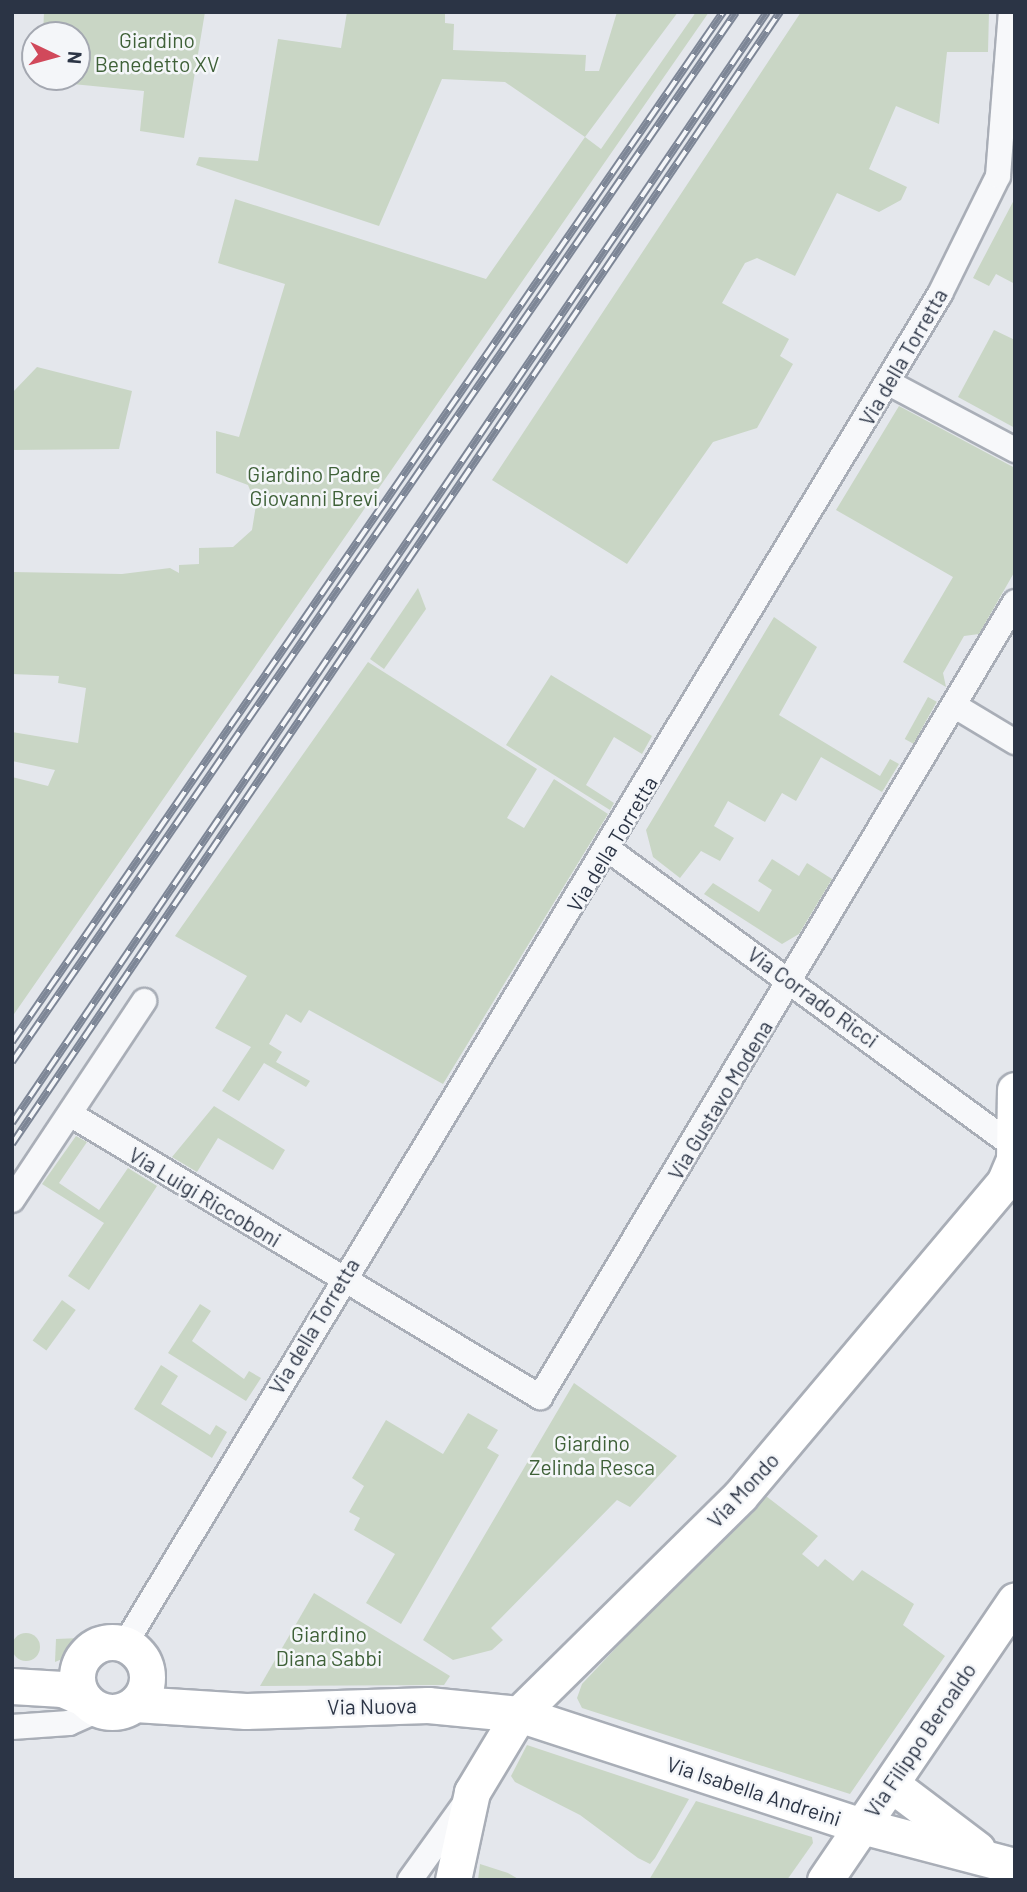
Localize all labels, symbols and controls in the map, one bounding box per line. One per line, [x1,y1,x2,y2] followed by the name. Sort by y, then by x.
[21,21,91,91] north arrow
[95,27,219,77] park label: Giardino Benedetto XV
[63,50,87,65] text: N
[854,284,952,430] street label: Via della Torretta
[247,461,381,511] park label: Giardino Padre Giovanni Brevi
[562,771,662,917] street label: Via della Torretta
[743,941,883,1053] street label: Via Corrado Ricci
[662,1016,778,1184] street label: Via Gustavo Modena
[124,1142,286,1252] street label: Via Luigi Riccoboni
[264,1253,364,1399] street label: Via della Torretta
[529,1430,655,1480] park label: Giardino Zelinda Resca
[702,1447,784,1533] street label: Via Mondo
[276,1621,382,1671] park label: Giardino Diana Sabbi
[859,1658,981,1822] street label: Via Filippo Beroaldo
[327,1693,417,1719] street label: Via Nuova
[663,1751,845,1831] street label: Via Isabella Andreini

